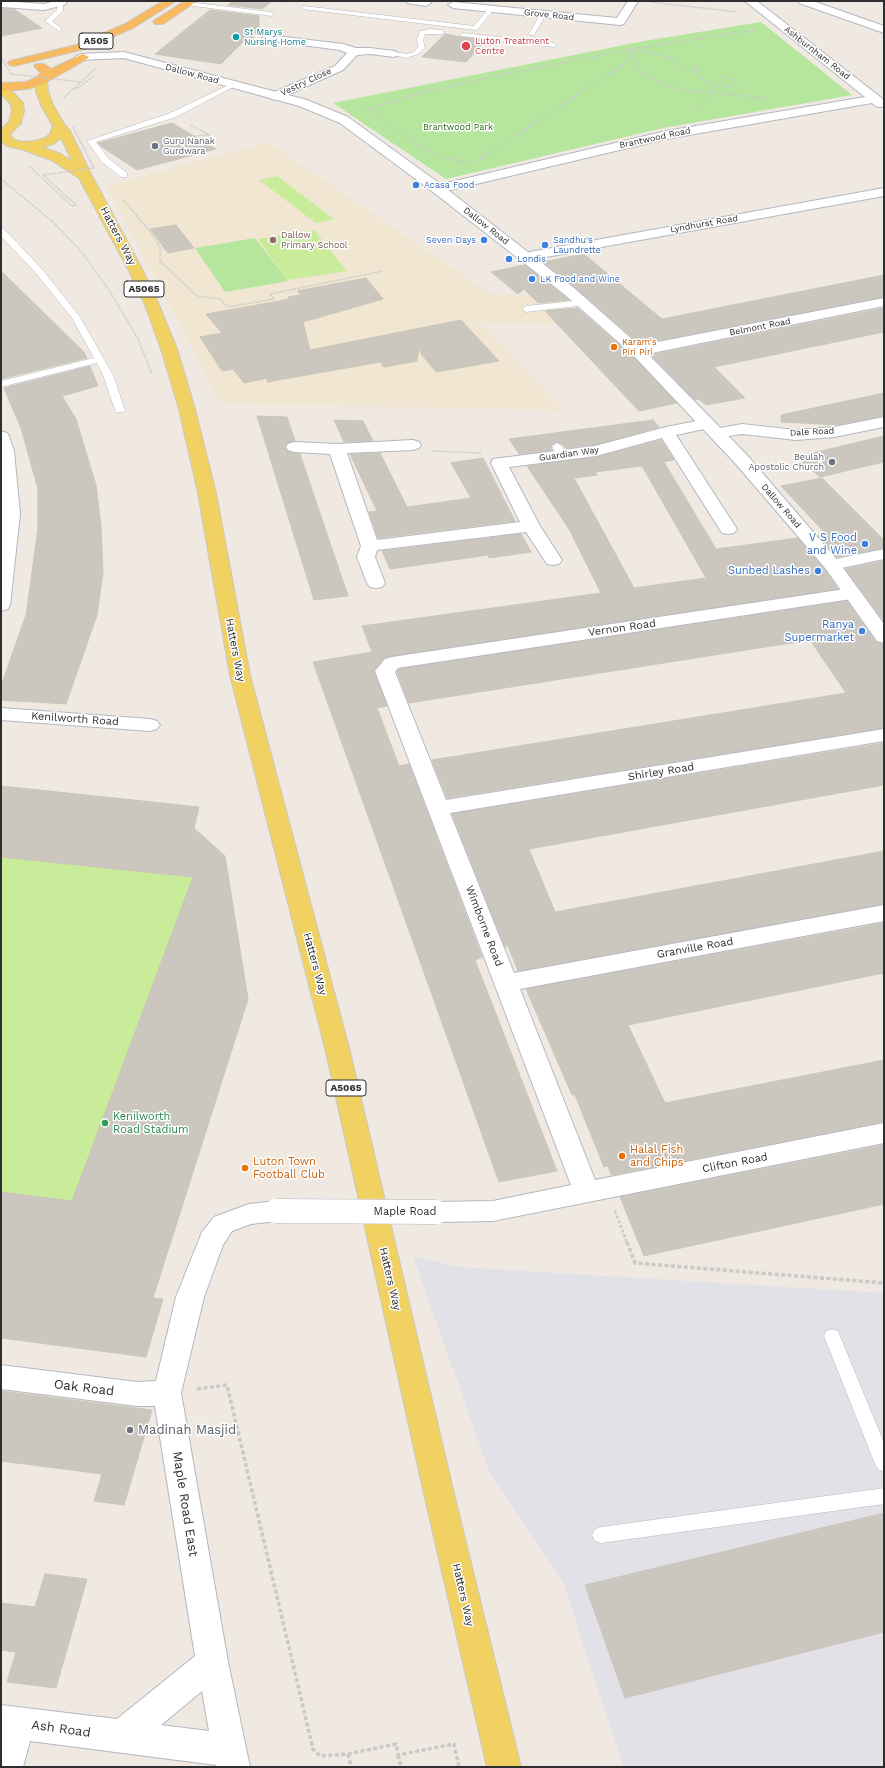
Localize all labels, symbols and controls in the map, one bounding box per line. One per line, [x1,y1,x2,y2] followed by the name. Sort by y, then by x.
[523,7,575,23] street label: Grove Road
[782,24,852,82] street label: Ashburnham Road
[244,27,306,48] place label: St Marys Nursing Home
[231,32,241,42] marker: St Marys Nursing Home
[79,33,113,49] road number: A505
[475,36,549,57] place label: Luton Treatment Centre
[460,40,472,52] marker: Luton Treatment Centre
[164,62,220,86] street label: Dallow Road
[279,66,333,98] street label: Vestry Close
[423,122,493,132] park label: Brantwood Park
[618,125,692,151] street label: Brantwood Road
[163,136,215,157] place label: Guru Nanak Gurdwara
[150,141,160,151] marker: Guru Nanak Gurdwara
[411,180,421,190] marker: Acasa Food
[424,180,474,190] place label: Acasa Food
[97,204,139,268] street label: Hatters Way
[461,205,511,247] street label: Dallow Road
[669,213,739,235] street label: Lyndhurst Road
[281,230,348,251] place label: Dallow Primary School
[268,235,278,245] marker: Dallow Primary School
[426,235,476,245] place label: Seven Days
[479,235,489,245] marker: Seven Days
[553,235,601,256] place label: Sandhu's Laundrette
[540,240,550,250] marker: Sandhu's Laundrette
[504,254,514,264] marker: Londis
[517,254,546,264] place label: Londis
[527,274,537,284] marker: LK Food and Wine
[540,274,620,284] place label: LK Food and Wine
[124,281,164,297] road number: A5065
[728,316,792,338] street label: Belmont Road
[622,337,657,358] place label: Karam's Piri Piri
[609,342,619,352] marker: Karam's Piri Piri
[789,425,835,439] street label: Dale Road
[538,444,600,464] street label: Guardian Way
[748,452,824,473] place label: Beulah Apostolic Church
[827,457,837,467] marker: Beulah Apostolic Church
[759,482,803,530] street label: Dallow Road
[807,531,857,557] place label: V S Food and Wine
[860,539,870,549] marker: V S Food and Wine
[728,564,810,578] place label: Sunbed Lashes
[813,566,823,576] marker: Sunbed Lashes
[222,617,248,683] street label: Hatters Way
[587,617,657,639] street label: Vernon Road
[784,618,854,644] place label: Ranya Supermarket
[857,626,867,636] marker: Ranya Supermarket
[31,709,119,729] street label: Kenilworth Road
[627,760,695,784] street label: Shirley Road
[462,884,506,968] street label: Wimborne Road
[300,931,330,997] street label: Hatters Way
[656,935,734,961] street label: Granville Road
[326,1080,366,1096] road number: A5065
[113,1110,189,1136] place label: Kenilworth Road Stadium
[100,1118,110,1128] marker: Kenilworth Road Stadium
[630,1143,684,1169] place label: Halal Fish and Chips
[701,1150,769,1176] street label: Clifton Road
[617,1151,627,1161] marker: Halal Fish and Chips
[253,1155,325,1181] place label: Luton Town Football Club
[240,1163,250,1173] marker: Luton Town Football Club
[374,1205,436,1219] street label: Maple Road
[376,1246,404,1312] street label: Hatters Way
[53,1377,115,1399] street label: Oak Road
[138,1422,236,1438] place label: Madinah Masjid
[125,1425,135,1435] marker: Madinah Masjid
[169,1450,201,1558] street label: Maple Road East
[449,1562,477,1628] street label: Hatters Way
[30,1717,92,1741] street label: Ash Road

